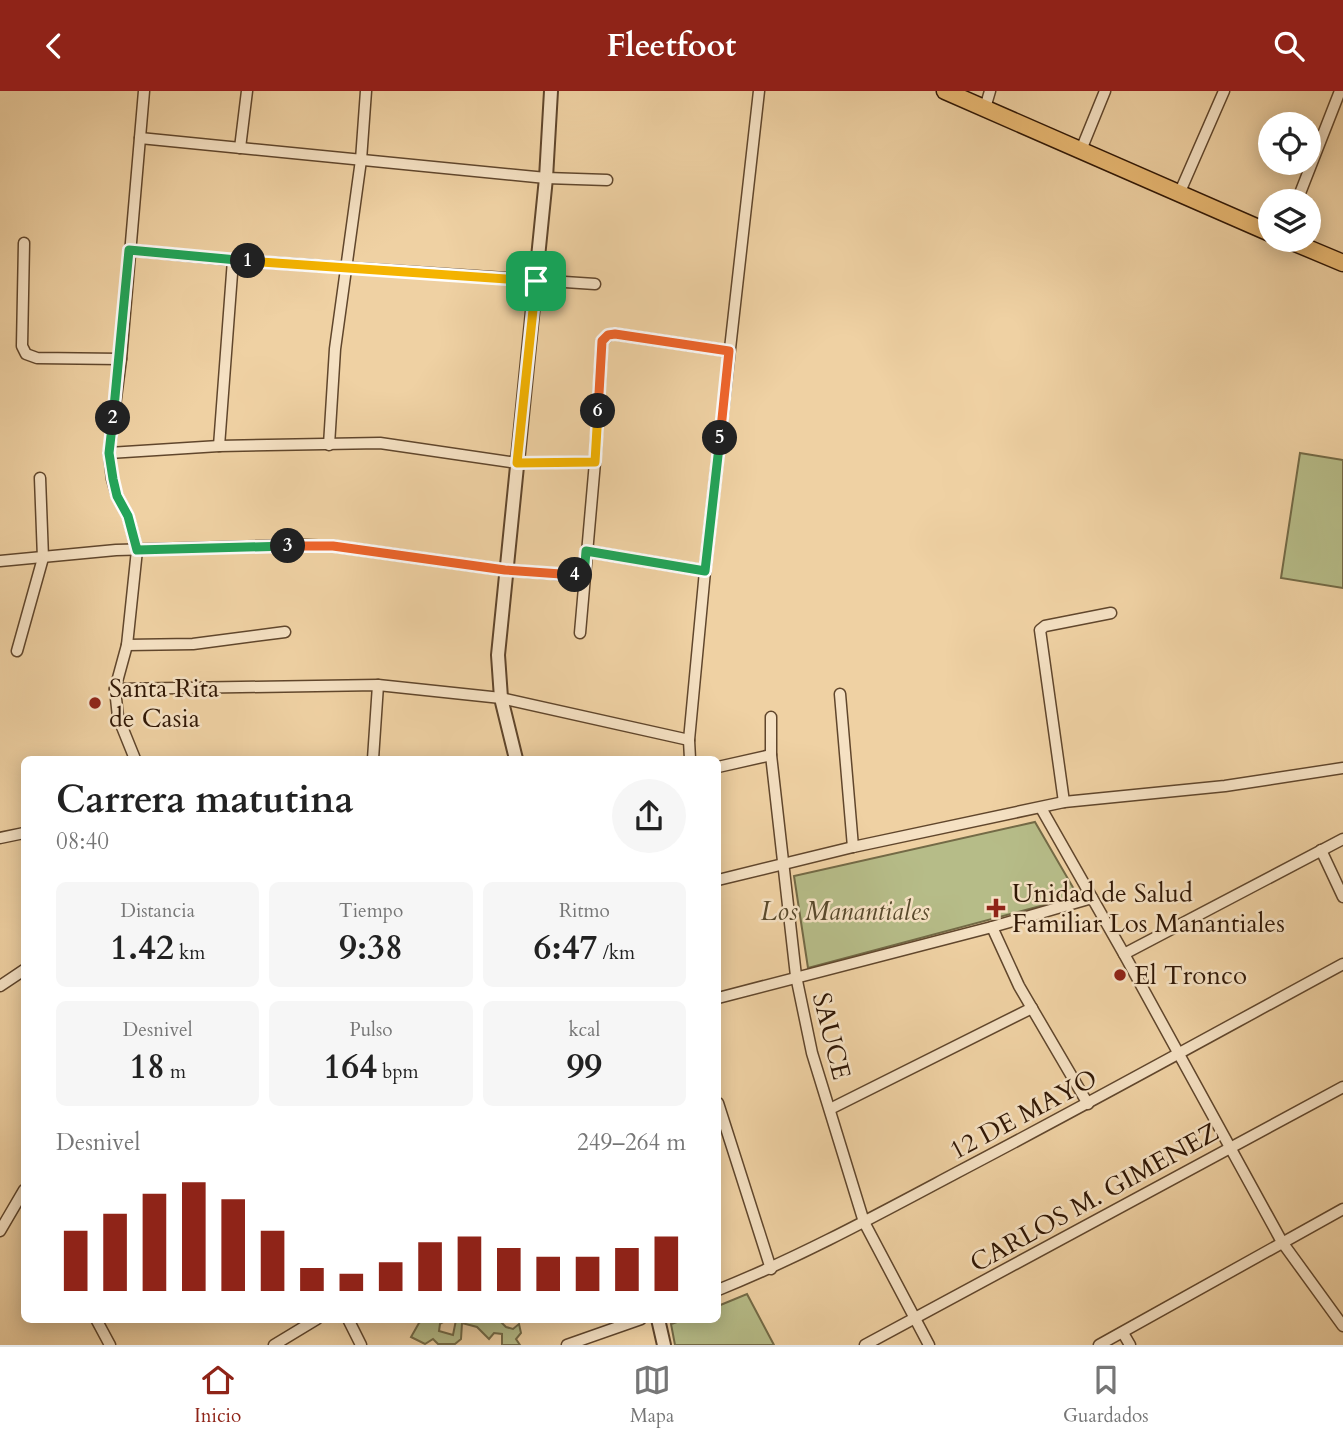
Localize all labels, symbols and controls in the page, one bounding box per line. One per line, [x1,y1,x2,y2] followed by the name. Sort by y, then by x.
[607,24,736,68] text: Fleetfoot
[35,27,73,65] icon: back
[1270,27,1308,65] icon: search
[1258,112,1321,252] map controls
[1258,112,1321,175] button: locate
[1258,189,1321,252] button: layers
[230,243,266,279] pin: 1
[243,247,252,273] text: 1
[506,251,566,311] pin
[517,262,555,300] icon: arrive
[580,393,616,429] pin: 6
[593,397,602,423] text: 6
[96,401,130,435] pin: 2
[108,404,117,430] text: 2
[702,421,738,455] pin: 5
[715,424,724,450] text: 5
[270,529,306,563] pin: 3
[283,532,292,558] text: 3
[558,557,592,593] pin: 4
[570,561,579,587] text: 4
[109,671,219,736] place label: Santa Rita de Casia
[87,695,103,711] marker: Santa Rita de Casia
[56,774,354,826] text: Carrera matutina
[612,779,686,853] button: share
[56,826,109,857] text: 08:40
[1012,876,1285,941] place label: Unidad de Salud Familiar Los Manantiales
[760,894,930,929] park label: Los Manantiales
[120,898,195,924] text: Distancia
[339,898,403,924] text: Tiempo
[559,898,610,924] text: Ritmo
[986,898,1006,918] marker: Unidad de Salud Familiar Los Manantiales
[110,924,174,972] text: 1.42
[339,924,403,972] text: 9:38
[534,924,598,972] text: 6:47
[174,940,205,966] text: km
[598,940,635,966] text: /km
[1134,958,1247,993] place label: El Tronco
[1112,967,1128,983] marker: El Tronco
[804,989,859,1083] street label: SAUCE
[123,1017,192,1043] text: Desnivel
[349,1017,393,1043] text: Pulso
[568,1017,600,1043] text: kcal
[129,1043,165,1091] text: 18
[323,1043,377,1091] text: 164
[566,1043,602,1091] text: 99
[165,1059,186,1085] text: m
[377,1059,419,1085] text: bpm
[943,1061,1103,1168] street label: 12 DE MAYO
[964,1114,1225,1280] street label: CARLOS M. GIMENEZ
[56,1127,140,1158] text: Desnivel
[577,1127,686,1158] text: 249–264 m
[194,1361,241,1429] tab: Inicio
[630,1361,674,1429] tab: Mapa
[1063,1361,1149,1429] tab: Guardados

